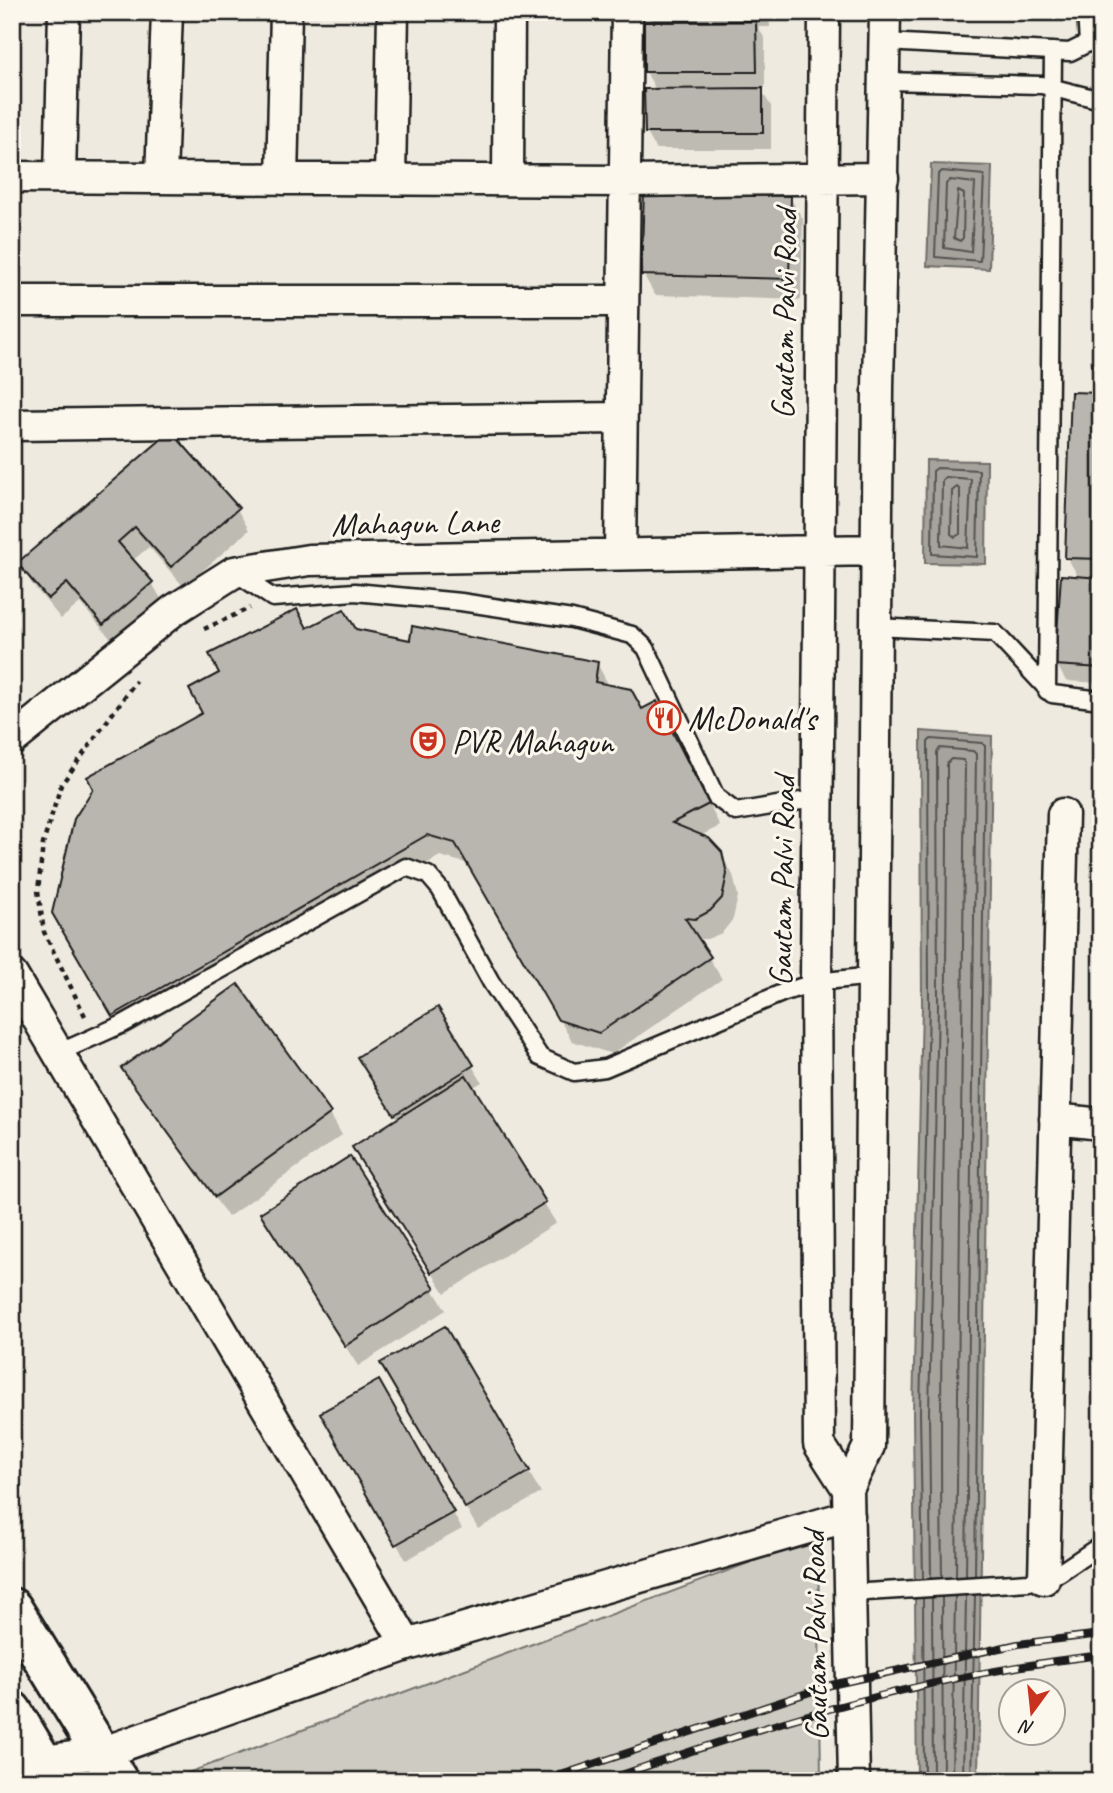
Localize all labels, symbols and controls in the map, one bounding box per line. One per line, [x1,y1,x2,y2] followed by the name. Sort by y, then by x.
[761,204,807,419] street label: Gautam Palvi Road
[331,501,501,545] street label: Mahagun Lane
[688,698,819,740] place label: McDonald's
[645,699,683,737] restaurant icon: McDonald's
[452,721,615,763] place label: PVR Mahagun
[409,722,447,760] theatre icon: PVR Mahagun
[759,771,805,986] street label: Gautam Palvi Road
[792,1526,838,1741] street label: Gautam Palvi Road
[998,1678,1068,1748] north arrow
[1016,1714,1037,1741] text: N

